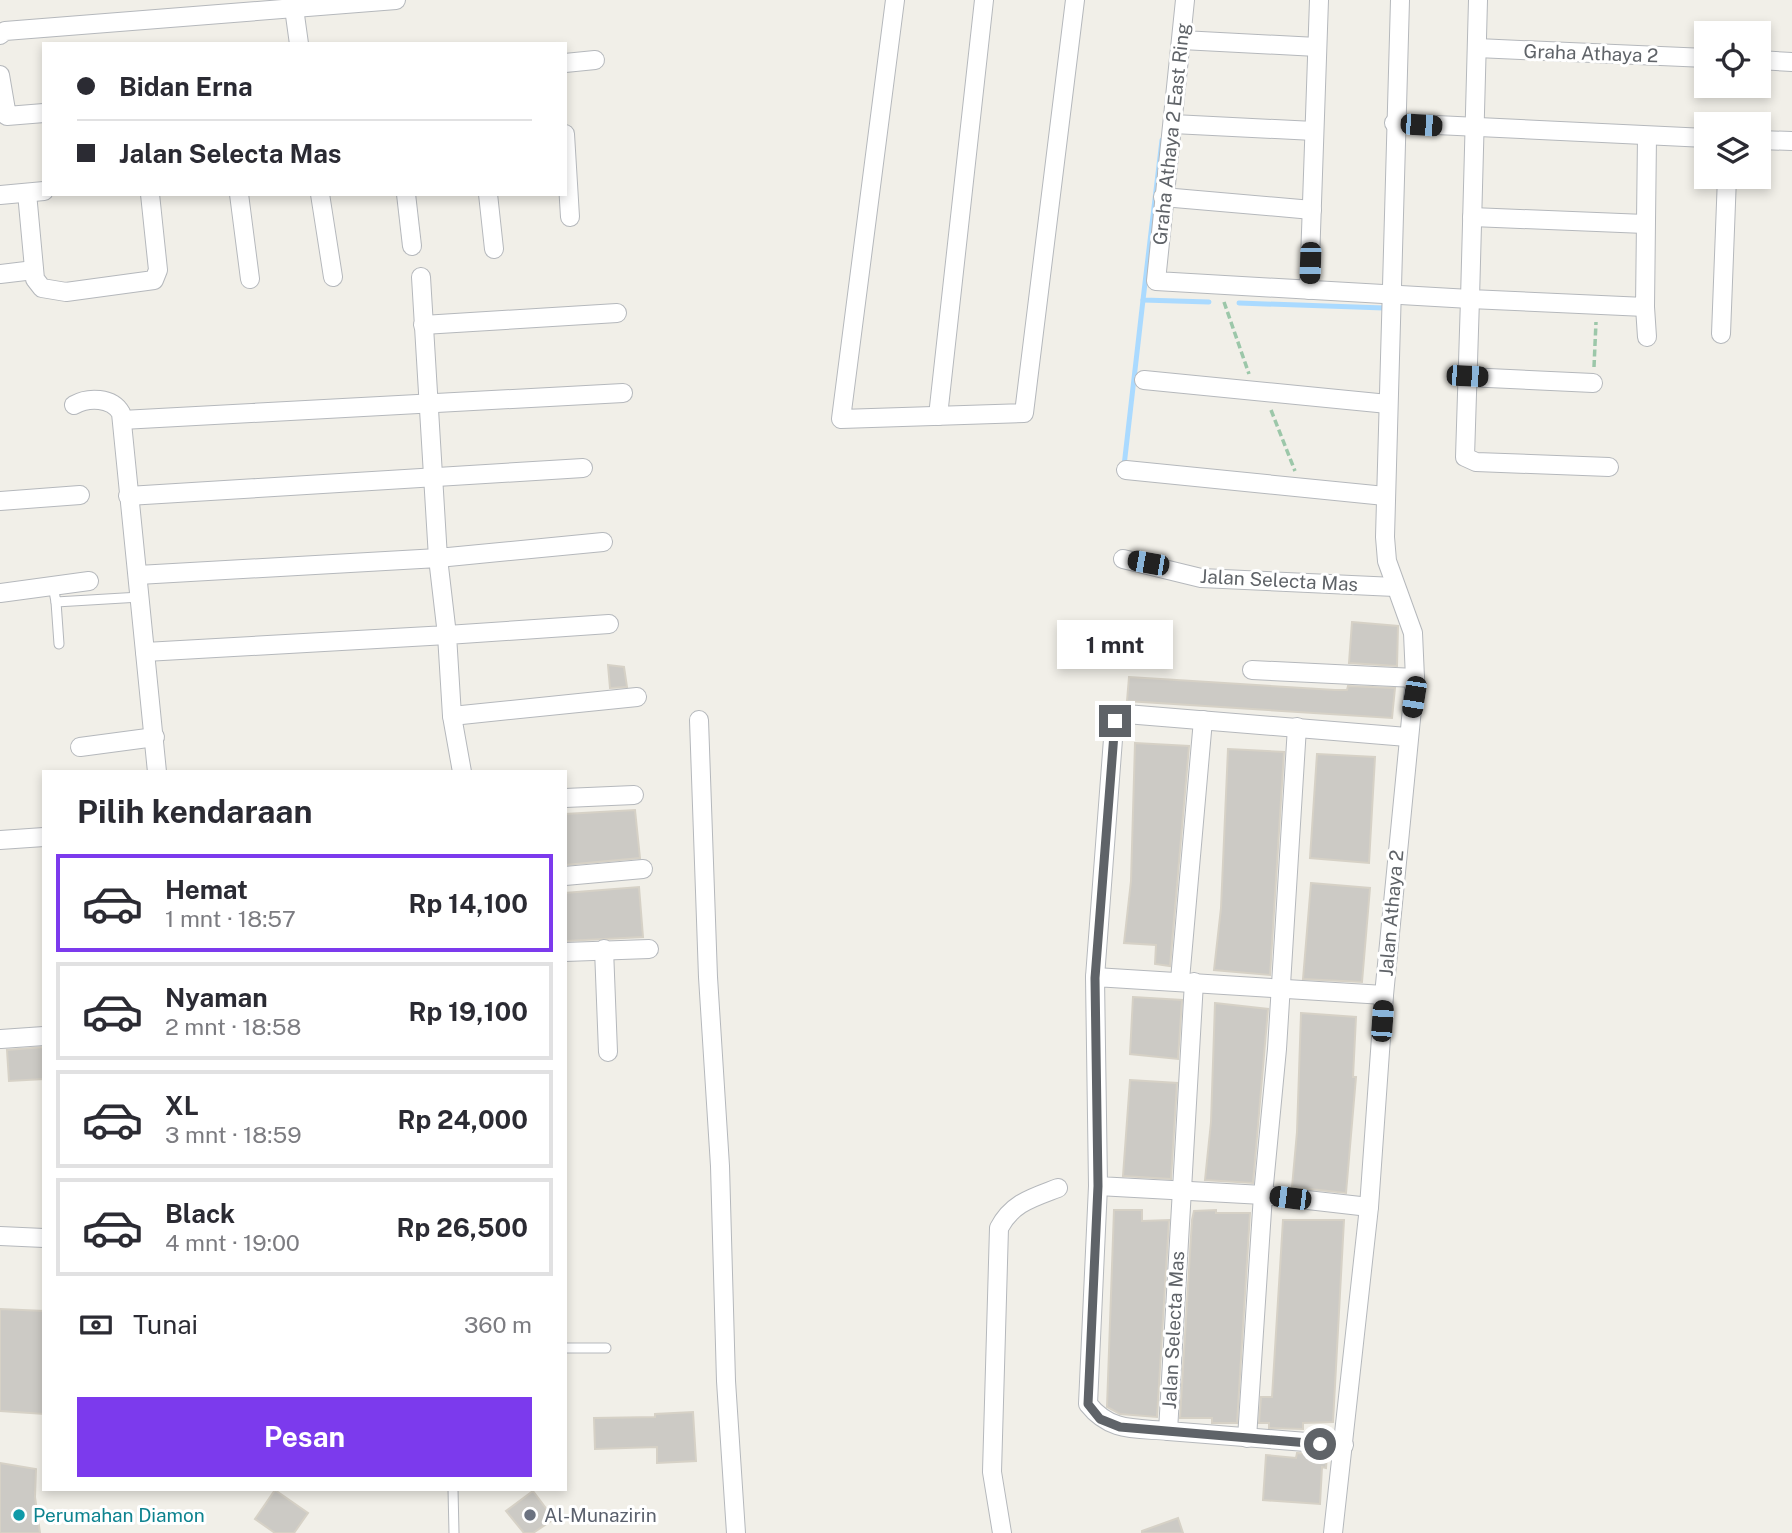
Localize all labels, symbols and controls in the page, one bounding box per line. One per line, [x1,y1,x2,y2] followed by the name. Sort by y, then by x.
[1694,21,1771,189] map controls
[1694,21,1771,98] button: locate
[1148,22,1194,246] street label: Graha Athaya 2 East Ring
[1523,40,1659,66] street label: Graha Athaya 2
[119,71,253,102] text: Bidan Erna
[1694,112,1771,189] button: layers
[1400,113,1443,137] car
[119,138,342,169] text: Jalan Selecta Mas
[1299,242,1322,284] car
[1446,364,1489,388] car
[1126,549,1171,577] car
[1199,565,1359,595] street label: Jalan Selecta Mas
[1057,620,1173,668] callout: 1 mnt
[1086,631,1144,658] text: 1 mnt
[1401,675,1428,719] car
[1099,705,1131,737] route end
[77,793,312,830] text: Pilih kendaraan
[1375,849,1407,977] street label: Jalan Athaya 2
[81,872,144,935] icon: car
[165,874,248,905] text: Hemat
[408,888,528,919] text: Rp 14,100
[165,905,296,932] text: 1 mnt · 18:57
[81,980,144,1043] icon: car
[165,982,268,1013] text: Nyaman
[408,996,528,1027] text: Rp 19,100
[1371,999,1394,1043] car
[165,1013,301,1040] text: 2 mnt · 18:58
[81,1088,144,1151] icon: car
[165,1090,199,1121] text: XL
[398,1104,528,1135] text: Rp 24,000
[165,1121,302,1148] text: 3 mnt · 18:59
[1268,1185,1313,1211] car
[81,1196,144,1259] icon: car
[165,1198,235,1229] text: Black
[397,1212,528,1243] text: Rp 26,500
[165,1229,300,1256] text: 4 mnt · 19:00
[1158,1250,1188,1410] street label: Jalan Selecta Mas
[77,1306,115,1344] icon: cash
[133,1309,198,1340] text: Tunai
[464,1311,532,1338] text: 360 m
[77,1397,532,1477] button: Pesan
[1304,1428,1336,1460] route start
[33,1504,205,1526] place label: Perumahan Diamon
[544,1504,657,1526] place label: Al-Munazirin
[11,1507,27,1523] marker: Perumahan Diamon
[522,1507,538,1523] marker: Al-Munazirin

